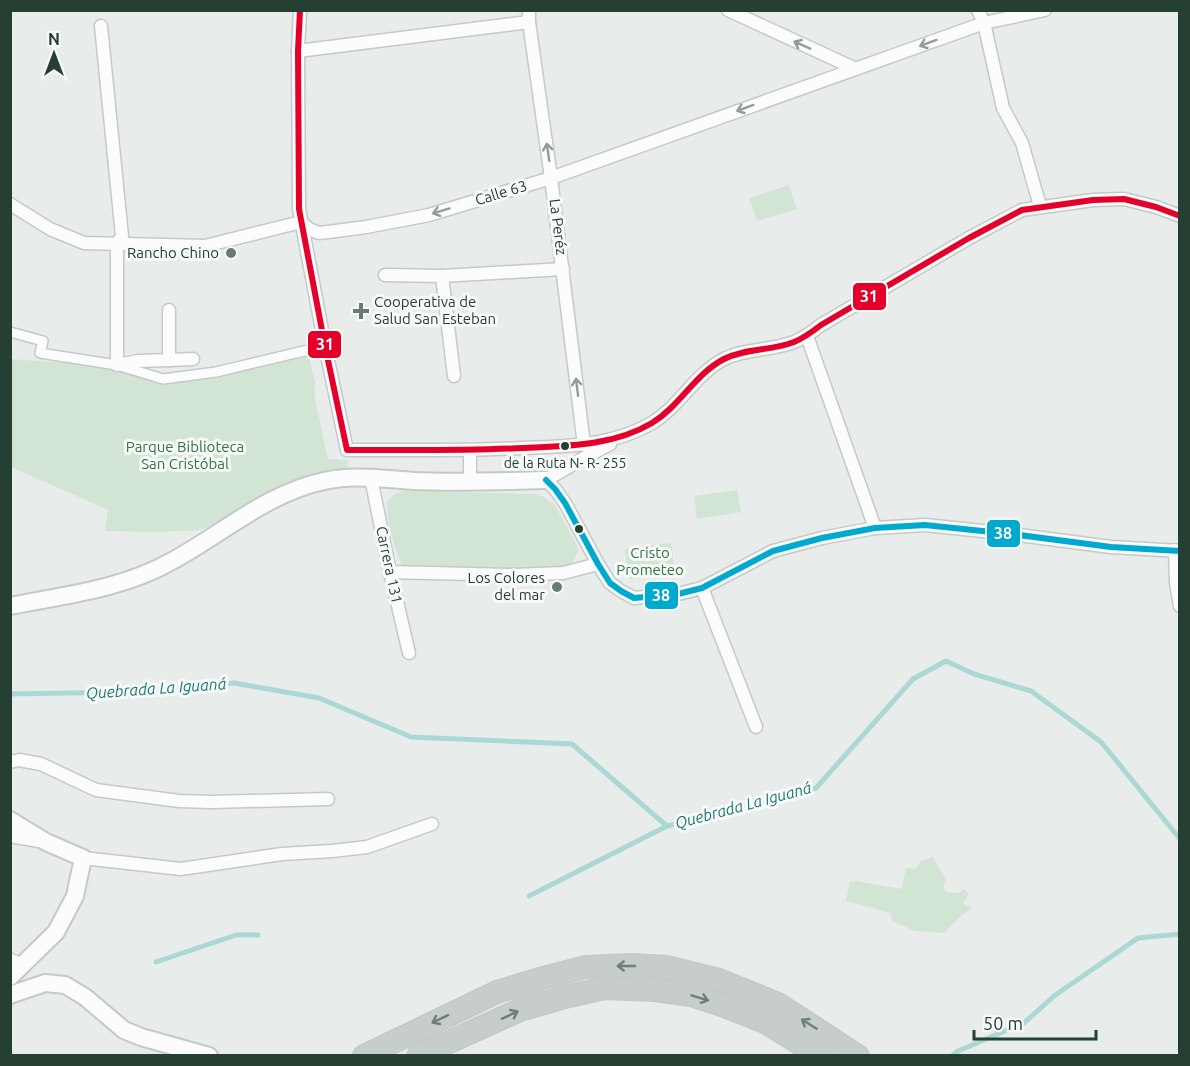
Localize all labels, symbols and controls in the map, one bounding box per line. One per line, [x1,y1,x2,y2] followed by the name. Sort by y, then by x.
[24,24,84,84] north arrow
[48,30,60,48] text: N
[920,38,938,49] one-way arrow
[794,39,812,50] one-way arrow
[736,104,755,115] one-way arrow
[542,142,553,162] one-way arrow
[473,177,529,208] street label: Calle 63
[547,198,570,256] street label: La Peréz
[432,206,451,217] one-way arrow
[127,244,219,261] place label: Rancho Chino
[224,246,238,260] marker: Rancho Chino
[852,282,887,311] line badge: 31
[860,287,878,305] text: 31
[374,293,496,327] place label: Cooperativa de Salud San Esteban
[352,302,370,320] marker: Cooperativa de Salud San Esteban
[307,330,342,359] line badge: 31
[316,335,334,353] text: 31
[571,377,582,397] one-way arrow
[126,438,244,472] park label: Parque Biblioteca San Cristóbal
[559,440,571,452] marker: de la Ruta N- R- 255
[504,455,626,471] place label: de la Ruta N- R- 255
[986,519,1021,548] line badge: 38
[573,523,585,535] unlabelled marker
[994,524,1012,542] text: 38
[373,525,406,605] street label: Carrera 131
[616,544,684,578] park label: Cristo Prometeo
[468,569,545,603] place label: Los Colores del mar
[550,580,564,594] marker: Los Colores del mar
[644,581,679,610] line badge: 38
[652,586,670,604] text: 38
[85,674,227,703] water label: Quebrada La Iguaná
[673,778,814,833] water label: Quebrada La Iguaná
[616,960,636,972] one-way arrow
[690,993,709,1004] one-way arrow
[974,1003,1096,1041] scale bar
[501,1008,519,1020] one-way arrow
[432,1013,450,1025] one-way arrow
[983,1013,1023,1033] text: 50 m
[801,1017,818,1029] one-way arrow

